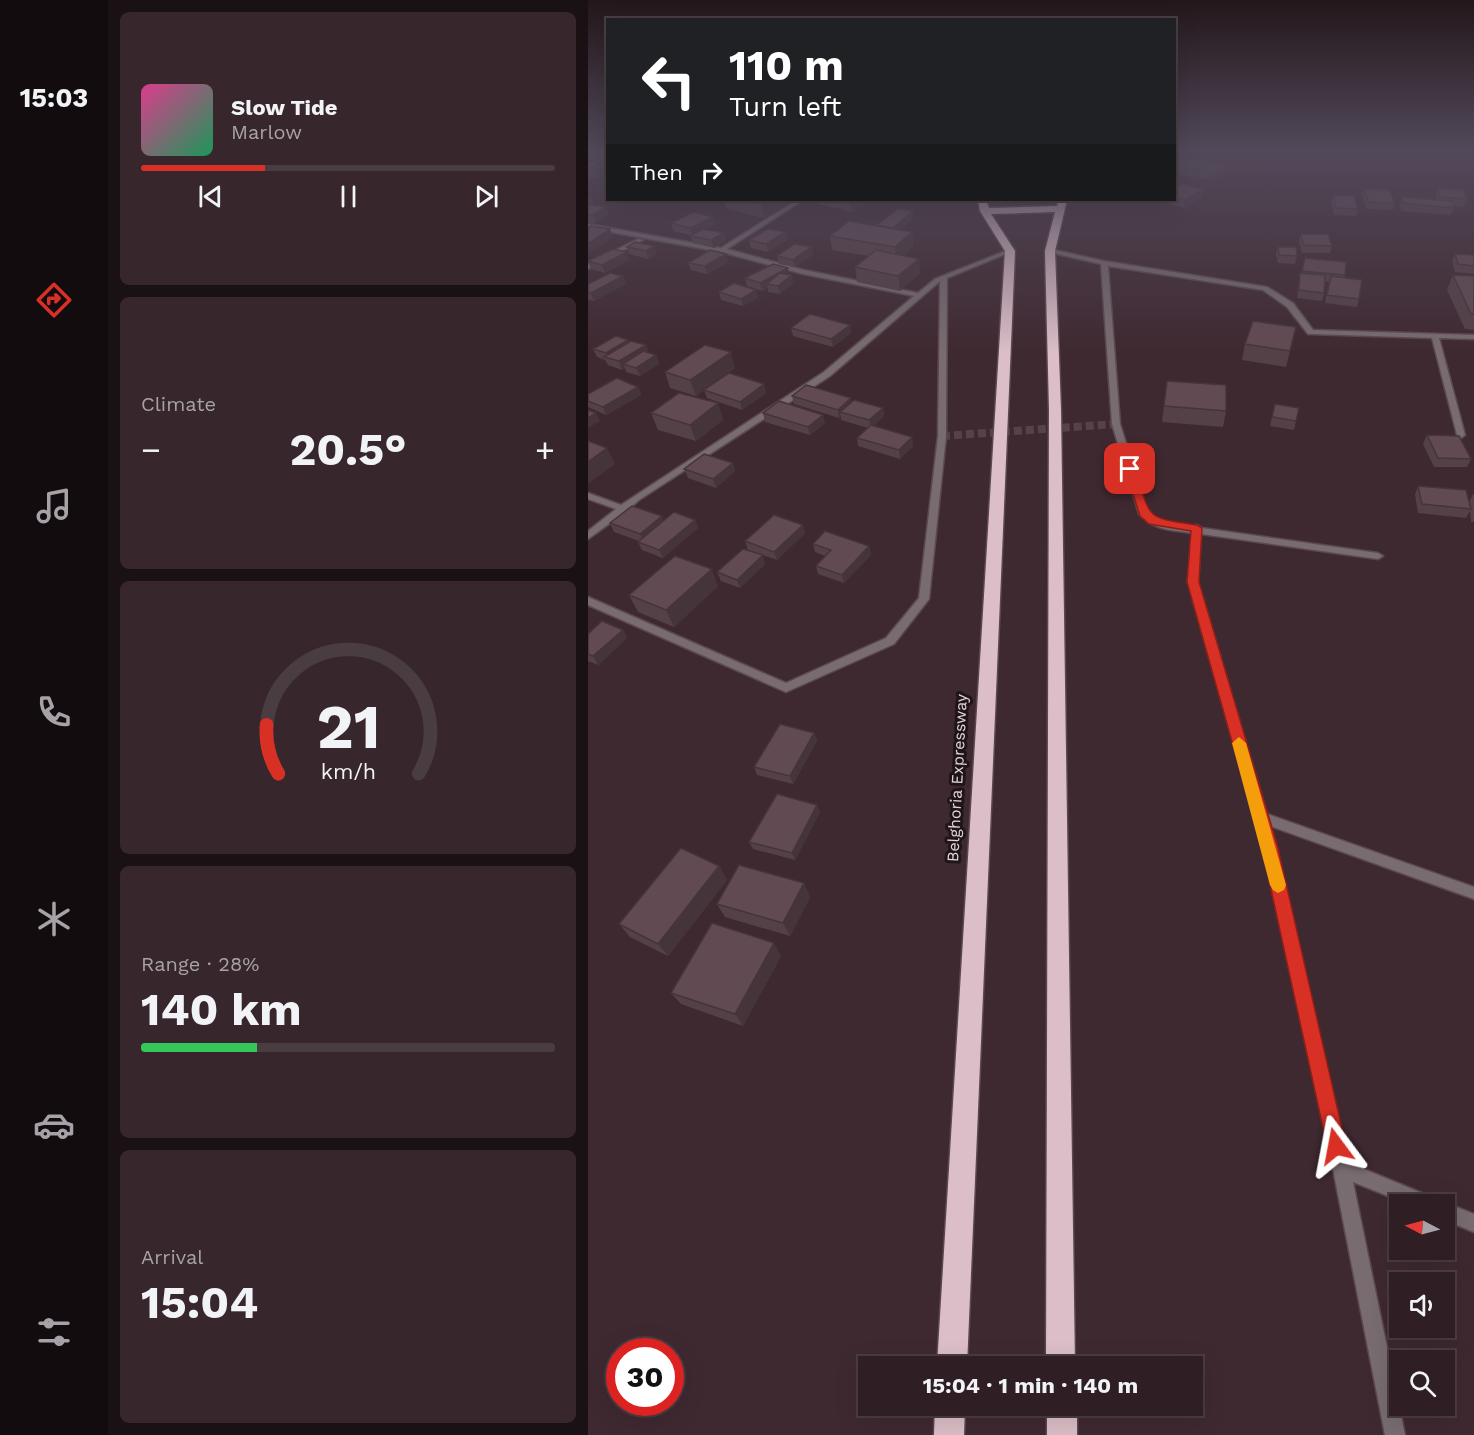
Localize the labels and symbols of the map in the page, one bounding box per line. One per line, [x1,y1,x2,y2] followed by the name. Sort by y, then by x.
[1104,443,1155,494] pin
[943,693,971,862] street label: Belghoria Expressway
[1304,1114,1368,1178] position arrow
[1389,1194,1455,1260] north arrow
[606,1338,684,1416] speed limit sign: 30

